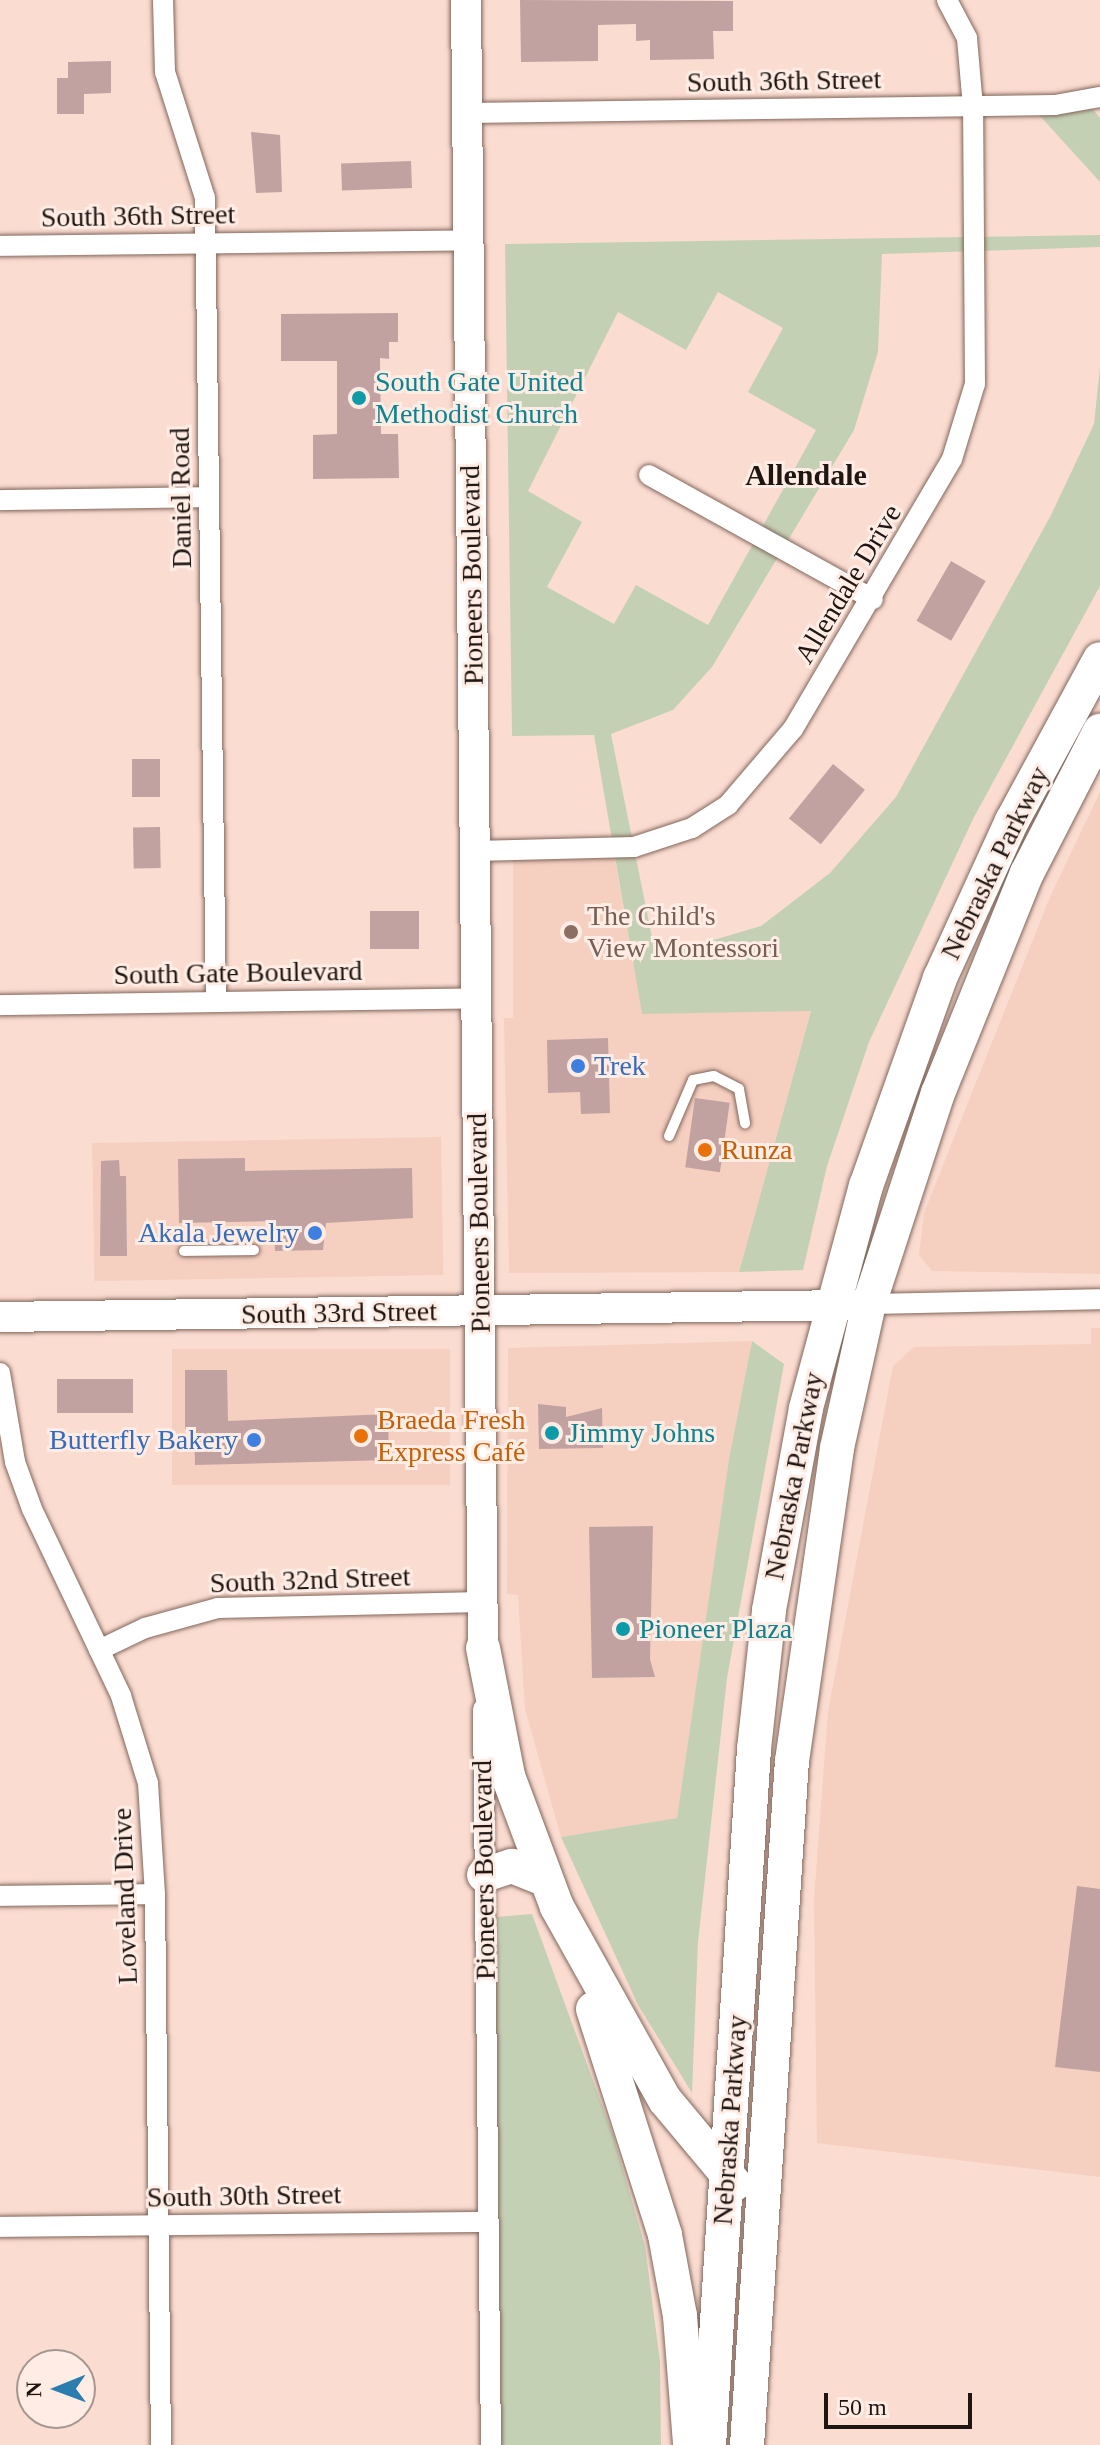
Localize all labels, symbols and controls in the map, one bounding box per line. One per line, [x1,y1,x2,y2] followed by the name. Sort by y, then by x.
[687,63,881,99] street label: South 36th Street
[41,198,235,234] street label: South 36th Street
[375,365,583,431] place label: South Gate United Methodist Church
[350,389,368,407] marker: South Gate United Methodist Church
[163,427,199,569] street label: Daniel Road
[745,457,867,493] district label: Allendale
[453,465,491,685] street label: Pioneers Boulevard
[787,498,909,670] street label: Allendale Drive
[934,761,1056,965] street label: Nebraska Parkway
[587,899,779,965] place label: The Child's View Montessori
[562,923,580,941] marker: The Child's View Montessori
[113,954,363,992] street label: South Gate Boulevard
[594,1049,646,1083] place label: Trek
[569,1057,587,1075] marker: Trek
[460,1113,498,1333] street label: Pioneers Boulevard
[721,1133,793,1167] place label: Runza
[696,1141,714,1159] marker: Runza
[138,1216,299,1250] place label: Akala Jewelry
[306,1224,324,1242] marker: Akala Jewelry
[241,1294,437,1332] street label: South 33rd Street
[757,1369,831,1583] street label: Nebraska Parkway
[377,1403,526,1469] place label: Braeda Fresh Express Café
[568,1416,715,1450] place label: Jimmy Johns
[49,1423,238,1457] place label: Butterfly Bakery
[543,1424,561,1442] marker: Jimmy Johns
[352,1427,370,1445] marker: Braeda Fresh Express Café
[245,1431,263,1449] marker: Butterfly Bakery
[209,1560,411,1600] street label: South 32nd Street
[639,1612,792,1646] place label: Pioneer Plaza
[614,1620,632,1638] marker: Pioneer Plaza
[465,1760,503,1980] street label: Pioneers Boulevard
[105,1807,145,1985] street label: Loveland Drive
[706,2014,754,2226] street label: Nebraska Parkway
[147,2178,341,2214] street label: South 30th Street
[16,2349,96,2429] north arrow
[828,2377,976,2427] scale bar
[21,2381,46,2398] text: N
[838,2394,887,2420] text: 50 m

